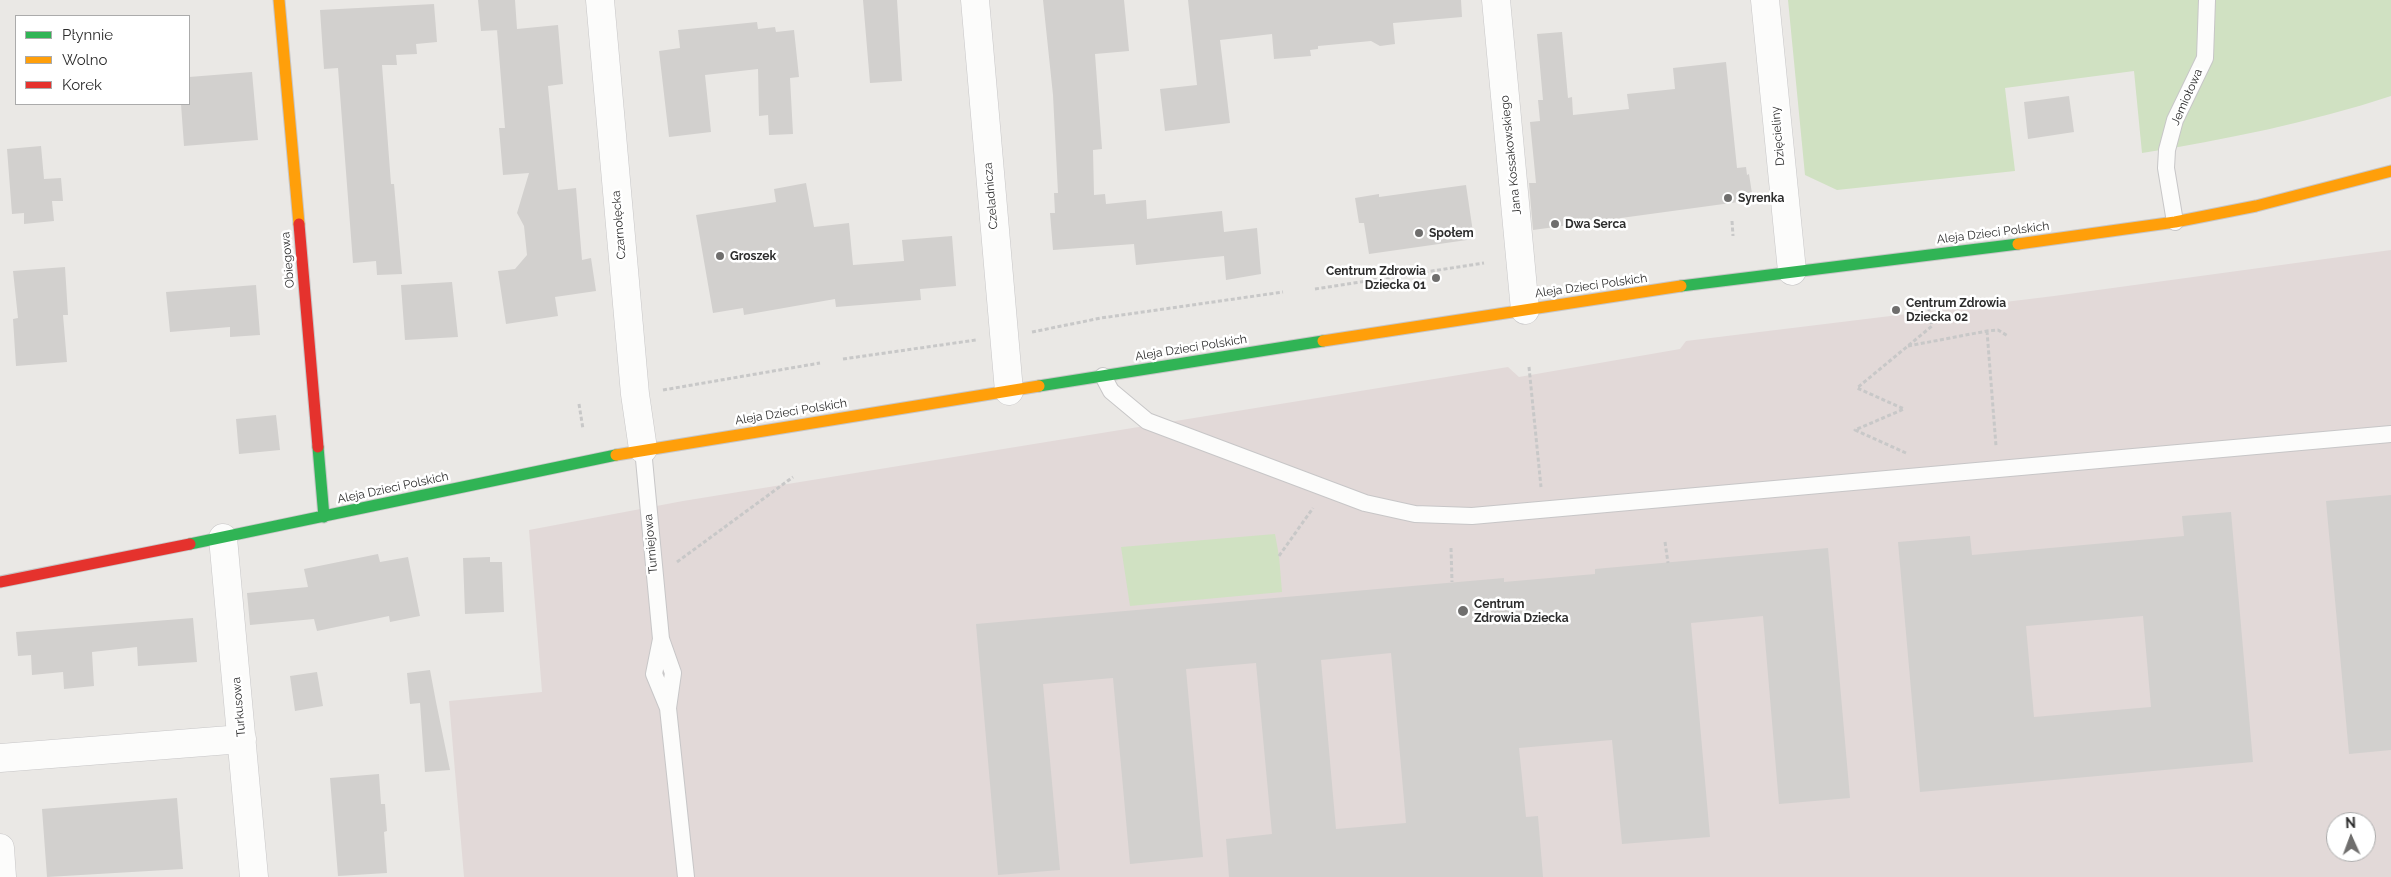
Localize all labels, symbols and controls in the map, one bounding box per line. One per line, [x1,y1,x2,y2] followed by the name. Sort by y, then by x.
[15,15,190,105] legend
[62,26,113,44] text: Płynnie
[62,51,107,69] text: Wolno
[2168,67,2206,127] street label: Jemiołowa
[62,76,102,94] text: Korek
[1498,94,1524,216] street label: Jana Kossakowskiego
[1768,106,1788,166] street label: Dzięcieliny
[981,162,1001,230] street label: Czeladnicza
[609,190,629,260] street label: Czarnołęcka
[1738,191,1784,205] place label: Syrenka
[1722,192,1734,204] marker: Syrenka
[1565,217,1626,231] place label: Dwa Serca
[1549,218,1561,230] marker: Dwa Serca
[1936,219,2050,247] street label: Aleja Dzieci Polskich
[1429,226,1474,240] place label: Społem
[1413,227,1425,239] marker: Społem
[278,231,298,289] street label: Obiegowa
[730,249,776,263] place label: Groszek
[714,250,726,262] marker: Groszek
[1326,264,1426,292] place label: Centrum Zdrowia Dziecka 01
[1534,271,1648,301] street label: Aleja Dzieci Polskich
[1430,272,1442,284] marker: Centrum Zdrowia Dziecka 01
[1906,296,2006,324] place label: Centrum Zdrowia Dziecka 02
[1890,304,1902,316] marker: Centrum Zdrowia Dziecka 02
[1134,332,1248,364] street label: Aleja Dzieci Polskich
[734,396,848,428] street label: Aleja Dzieci Polskich
[336,469,450,507] street label: Aleja Dzieci Polskich
[641,513,661,575] street label: Turniejowa
[1474,597,1569,625] place label: Centrum Zdrowia Dziecka
[1456,604,1470,618] marker: Centrum Zdrowia Dziecka
[229,676,249,738] street label: Turkusowa
[2326,812,2376,862] north arrow
[2345,815,2356,831] text: N

